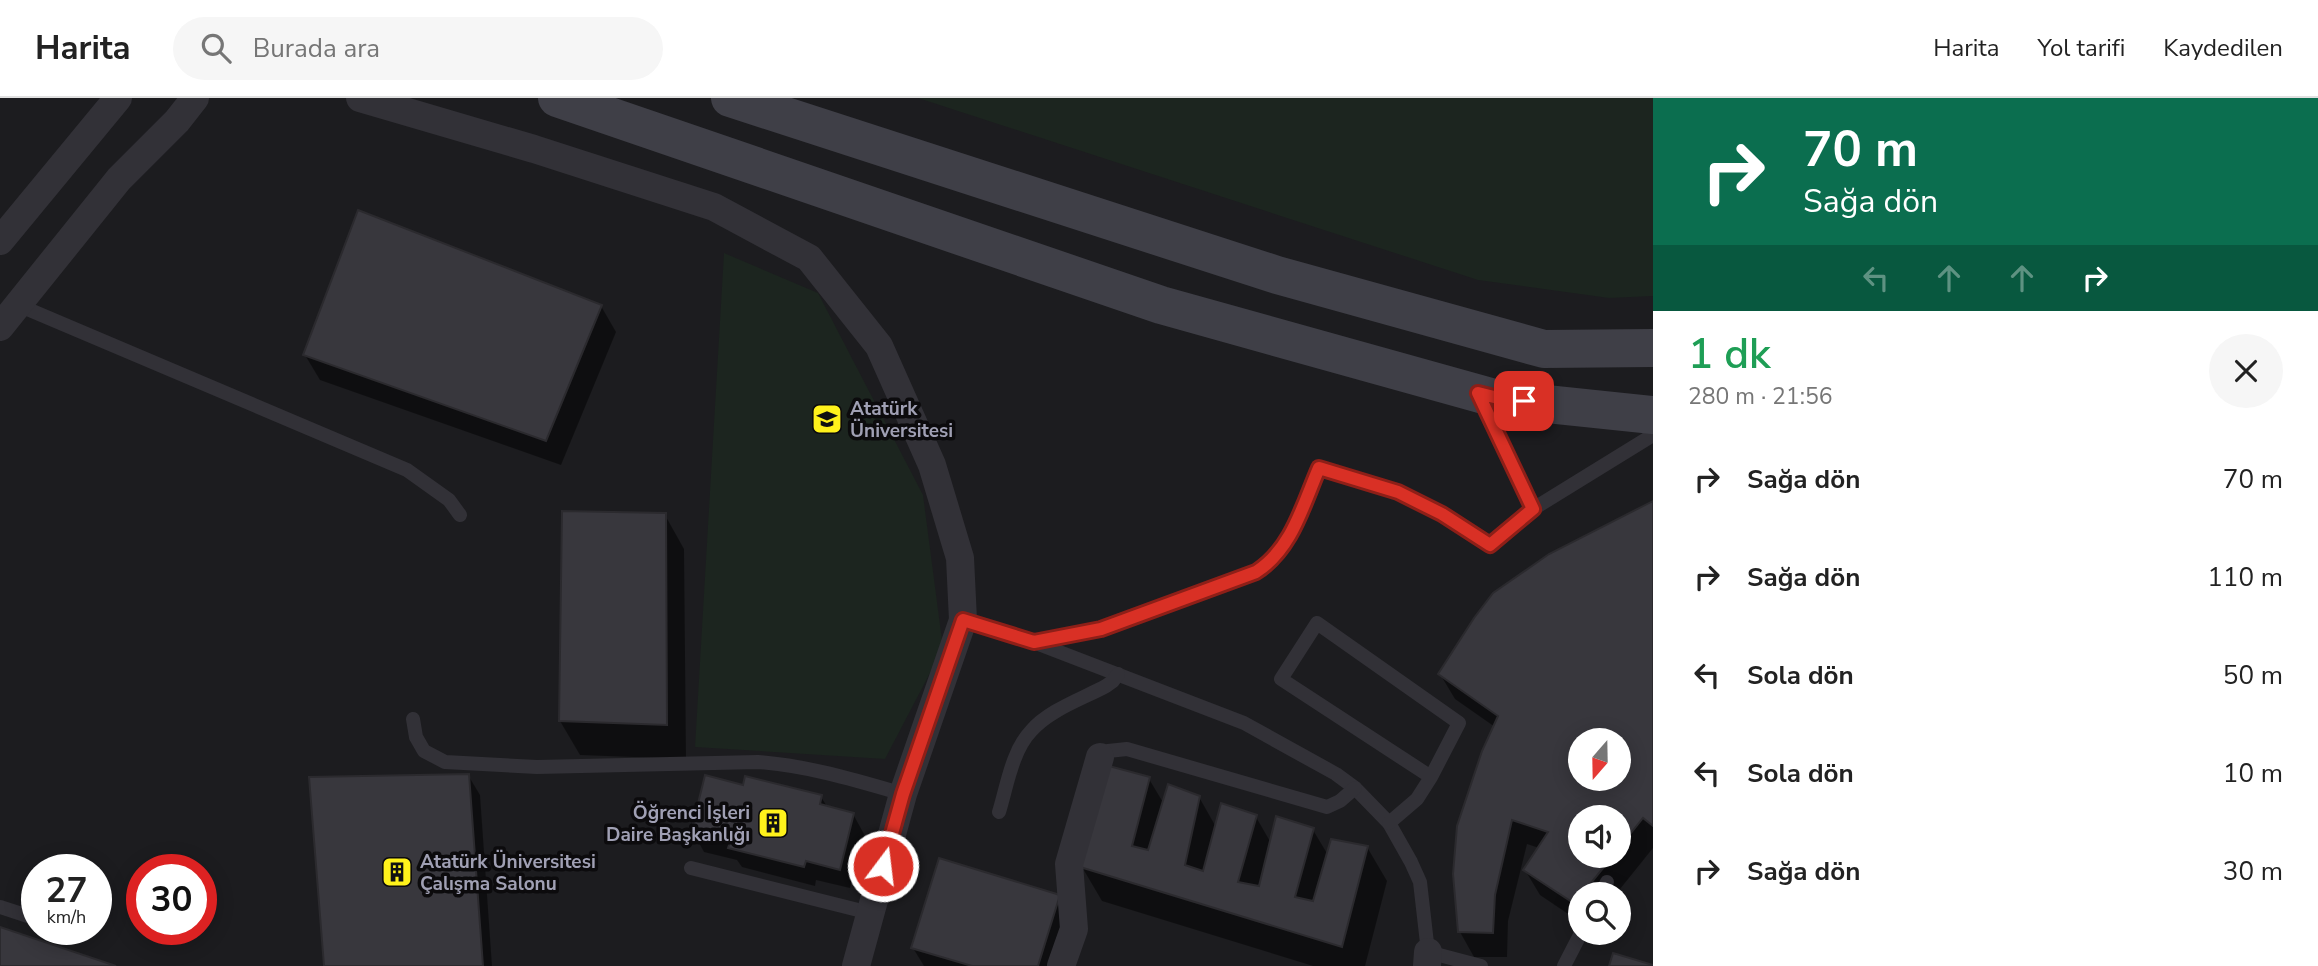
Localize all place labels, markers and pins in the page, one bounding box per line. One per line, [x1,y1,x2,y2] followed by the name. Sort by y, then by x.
[1494,371,1554,431] pin
[850,396,953,444] place label: Atatürk Üniversitesi
[810,402,844,436] school or university icon: Atatürk Üniversitesi
[606,800,750,848] place label: Öğrenci İşleri Daire Başkanlığı
[756,806,790,840] building icon: Öğrenci İşleri Daire Başkanlığı
[420,849,596,897] place label: Atatürk Üniversitesi Çalışma Salonu
[380,855,414,889] building icon: Atatürk Üniversitesi Çalışma Salonu

